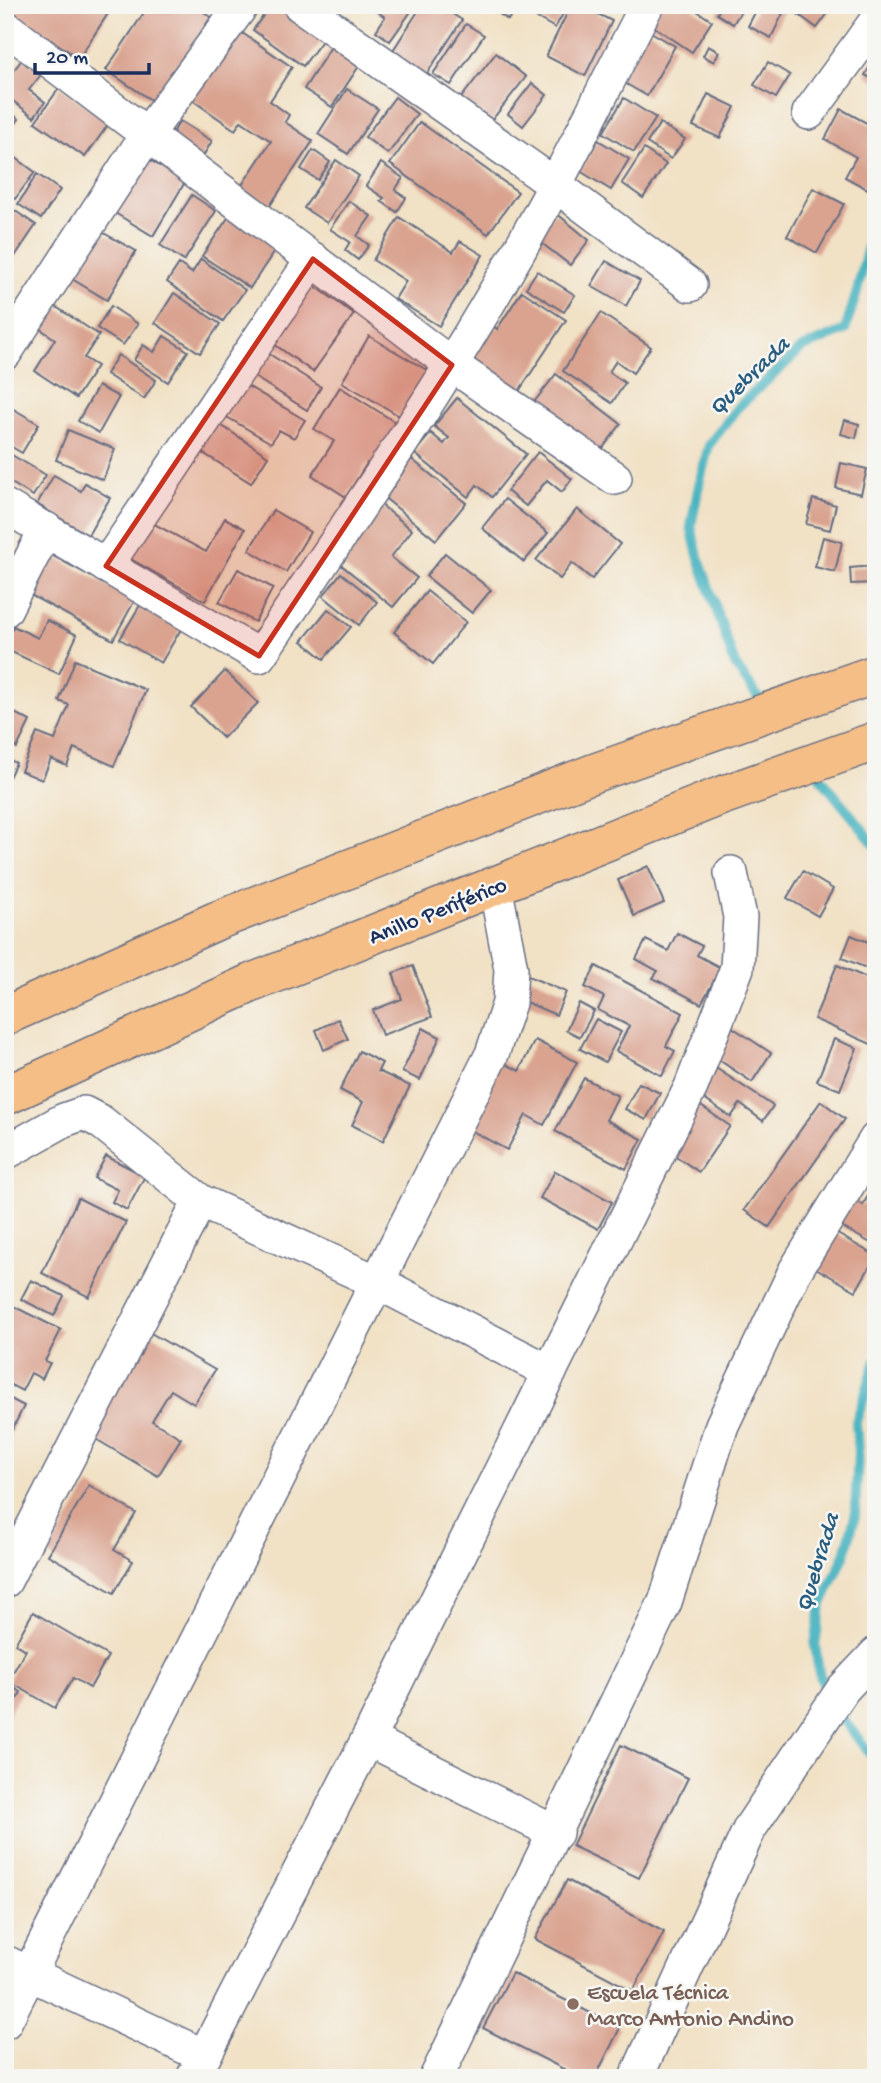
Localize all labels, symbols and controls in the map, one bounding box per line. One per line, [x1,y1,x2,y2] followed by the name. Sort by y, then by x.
[35,32,149,76] scale bar
[46,47,88,72] text: 20 m
[704,331,798,423] water label: Quebrada
[365,872,511,952] street label: Anillo Periférico
[791,1509,849,1616] water label: Quebrada
[587,1981,794,2034] place label: Escuela Técnica Marco Antonio Andino
[565,1996,581,2012] marker: Escuela Técnica Marco Antonio Andino

